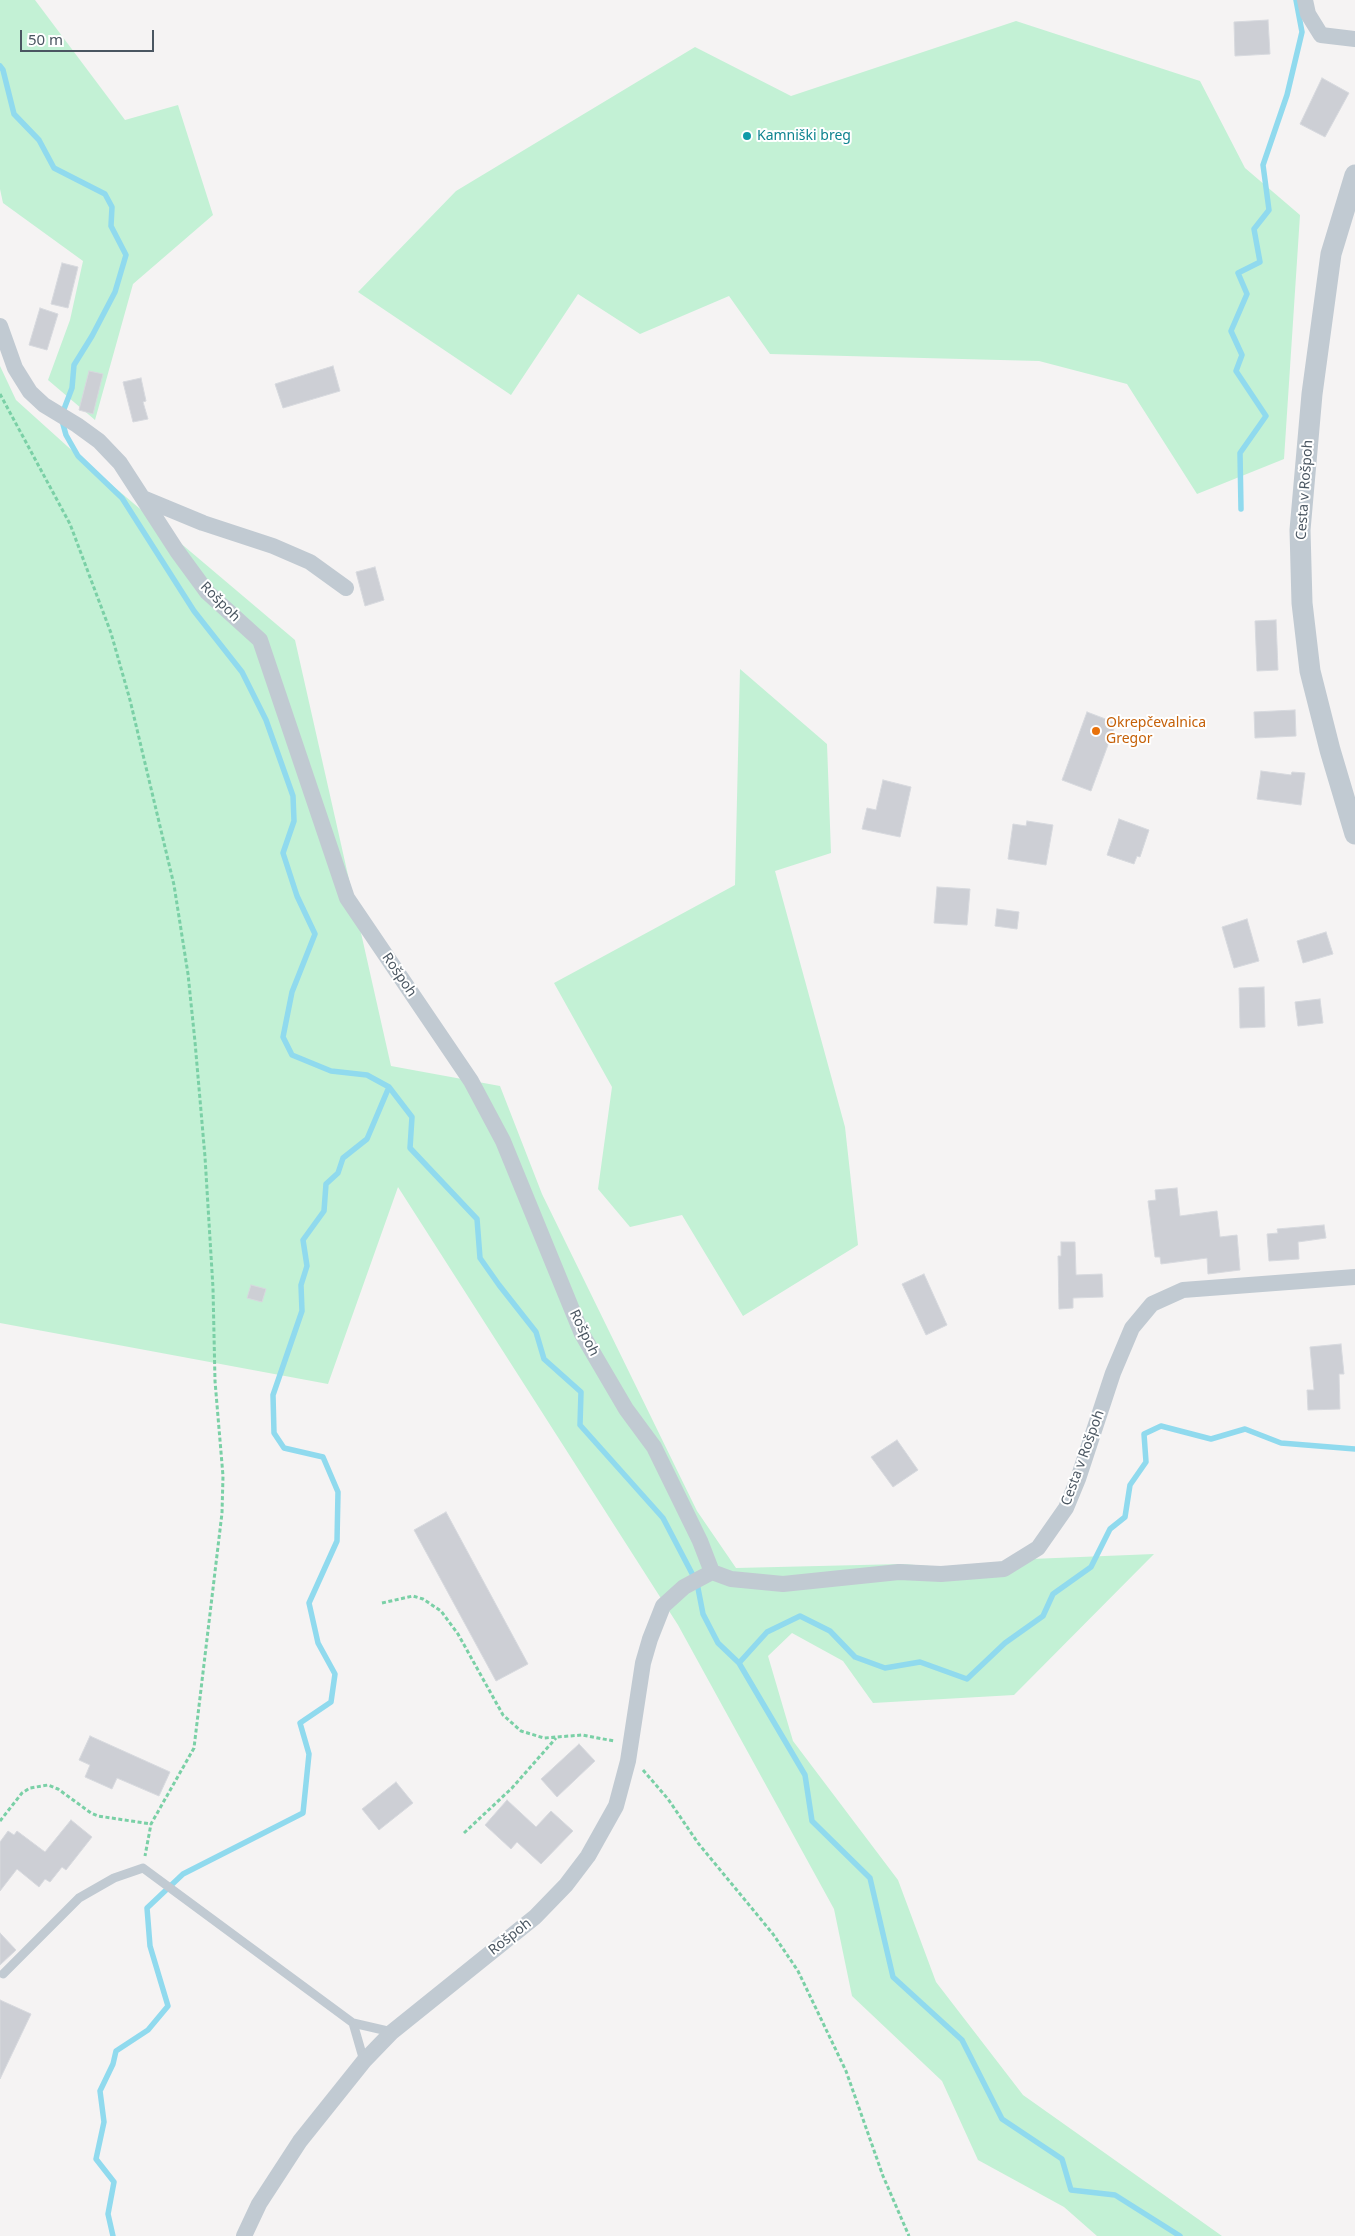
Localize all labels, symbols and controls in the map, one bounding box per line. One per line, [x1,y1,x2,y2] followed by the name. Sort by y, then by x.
[22,20,156,52] scale bar
[28,29,63,49] text: 50 m
[757,128,851,144] place label: Kamniški breg
[741,130,753,142] marker: Kamniški breg
[1293,439,1317,541] street label: Cesta v Rošpoh
[197,579,243,625] street label: Rošpoh
[1106,715,1206,748] place label: Okrepčevalnica Gregor
[1090,725,1102,737] marker: Okrepčevalnica Gregor
[378,950,420,1000] street label: Rošpoh
[566,1307,602,1359] street label: Rošpoh
[1058,1408,1108,1508] street label: Cesta v Rošpoh
[485,1915,535,1959] street label: Rošpoh

